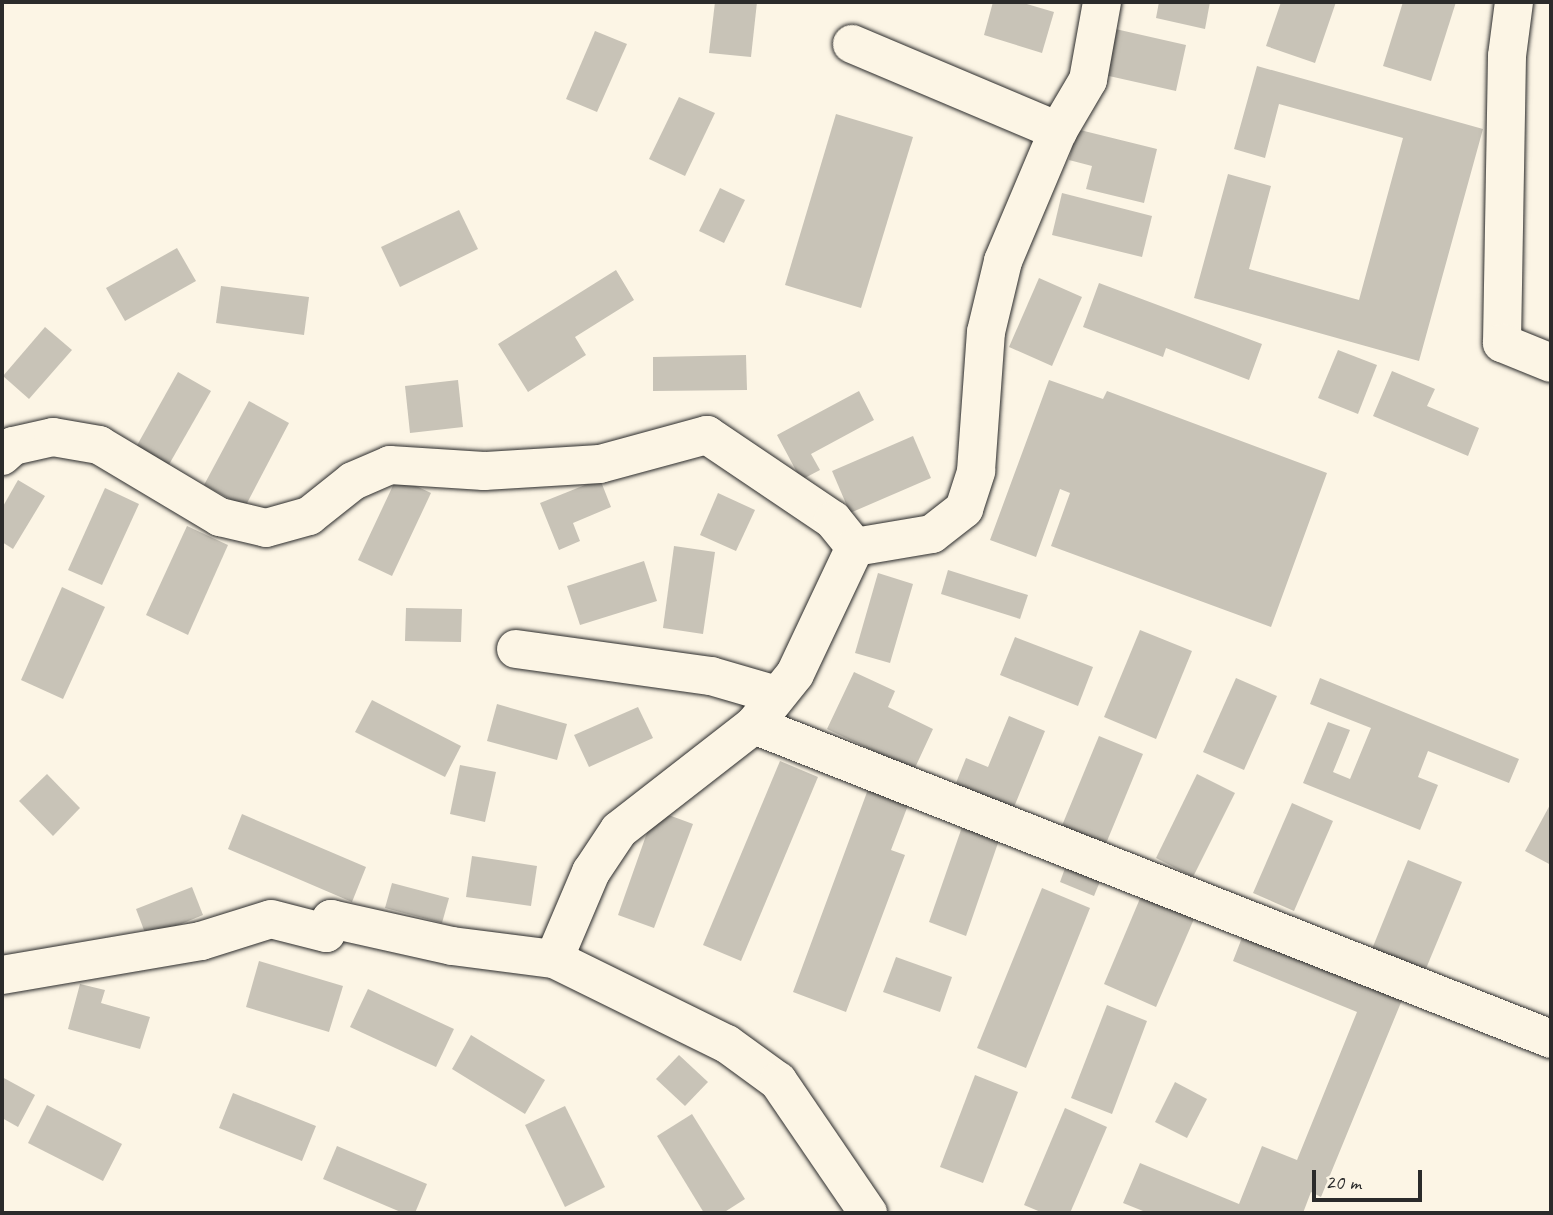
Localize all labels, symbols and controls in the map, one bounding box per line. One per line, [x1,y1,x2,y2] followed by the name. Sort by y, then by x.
[1315,1156,1425,1200] scale bar
[1325,1169,1361,1195] text: 20 m

